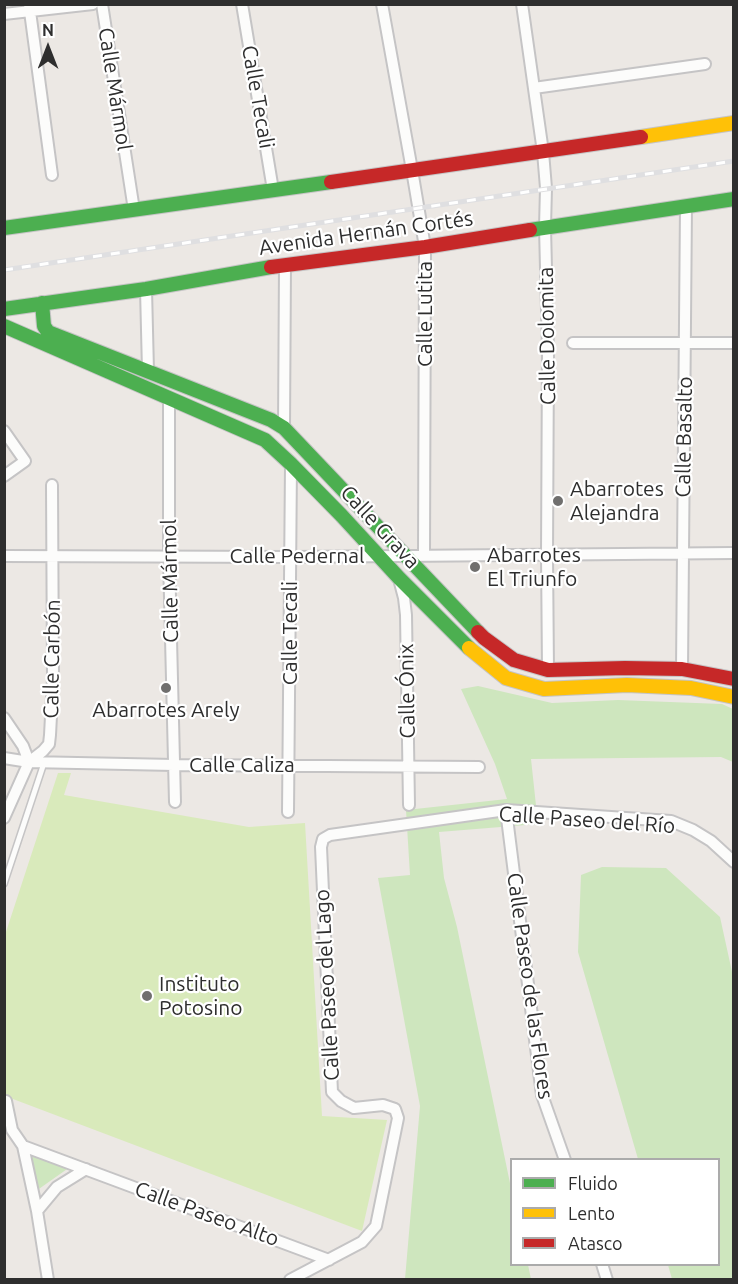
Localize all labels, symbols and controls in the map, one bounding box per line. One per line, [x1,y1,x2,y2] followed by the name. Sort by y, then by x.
[18,18,78,78] north arrow
[42,21,54,39] text: N
[93,26,137,152] street label: Calle Mármol
[237,43,279,151] street label: Calle Tecali
[257,205,475,261] street label: Avenida Hernán Cortés
[412,261,438,367] street label: Calle Lutita
[533,267,561,405] street label: Calle Dolomita
[670,376,698,498] street label: Calle Basalto
[570,476,664,526] place label: Abarrotes Alejandra
[335,480,425,574] street label: Calle Grava
[551,494,565,508] marker: Abarrotes Alejandra
[156,519,184,643] street label: Calle Mármol
[487,542,581,592] place label: Abarrotes El Triunfo
[230,543,364,569] street label: Calle Pedernal
[468,560,482,574] marker: Abarrotes El Triunfo
[277,581,303,685] street label: Calle Tecali
[38,599,66,719] street label: Calle Carbón
[394,643,420,739] street label: Calle Ónix
[159,681,173,695] marker: Abarrotes Arely
[92,697,240,723] place label: Abarrotes Arely
[189,752,295,778] street label: Calle Caliza
[498,801,676,839] street label: Calle Paseo del Río
[502,871,558,1101] street label: Calle Paseo de las Flores
[309,888,345,1082] street label: Calle Paseo del Lago
[159,971,243,1021] place label: Instituto Potosino
[140,989,154,1003] marker: Instituto Potosino
[510,1158,720,1266] legend
[568,1173,618,1193] text: Fluido
[131,1176,283,1252] street label: Calle Paseo Alto
[568,1203,615,1223] text: Lento
[568,1233,623,1253] text: Atasco

